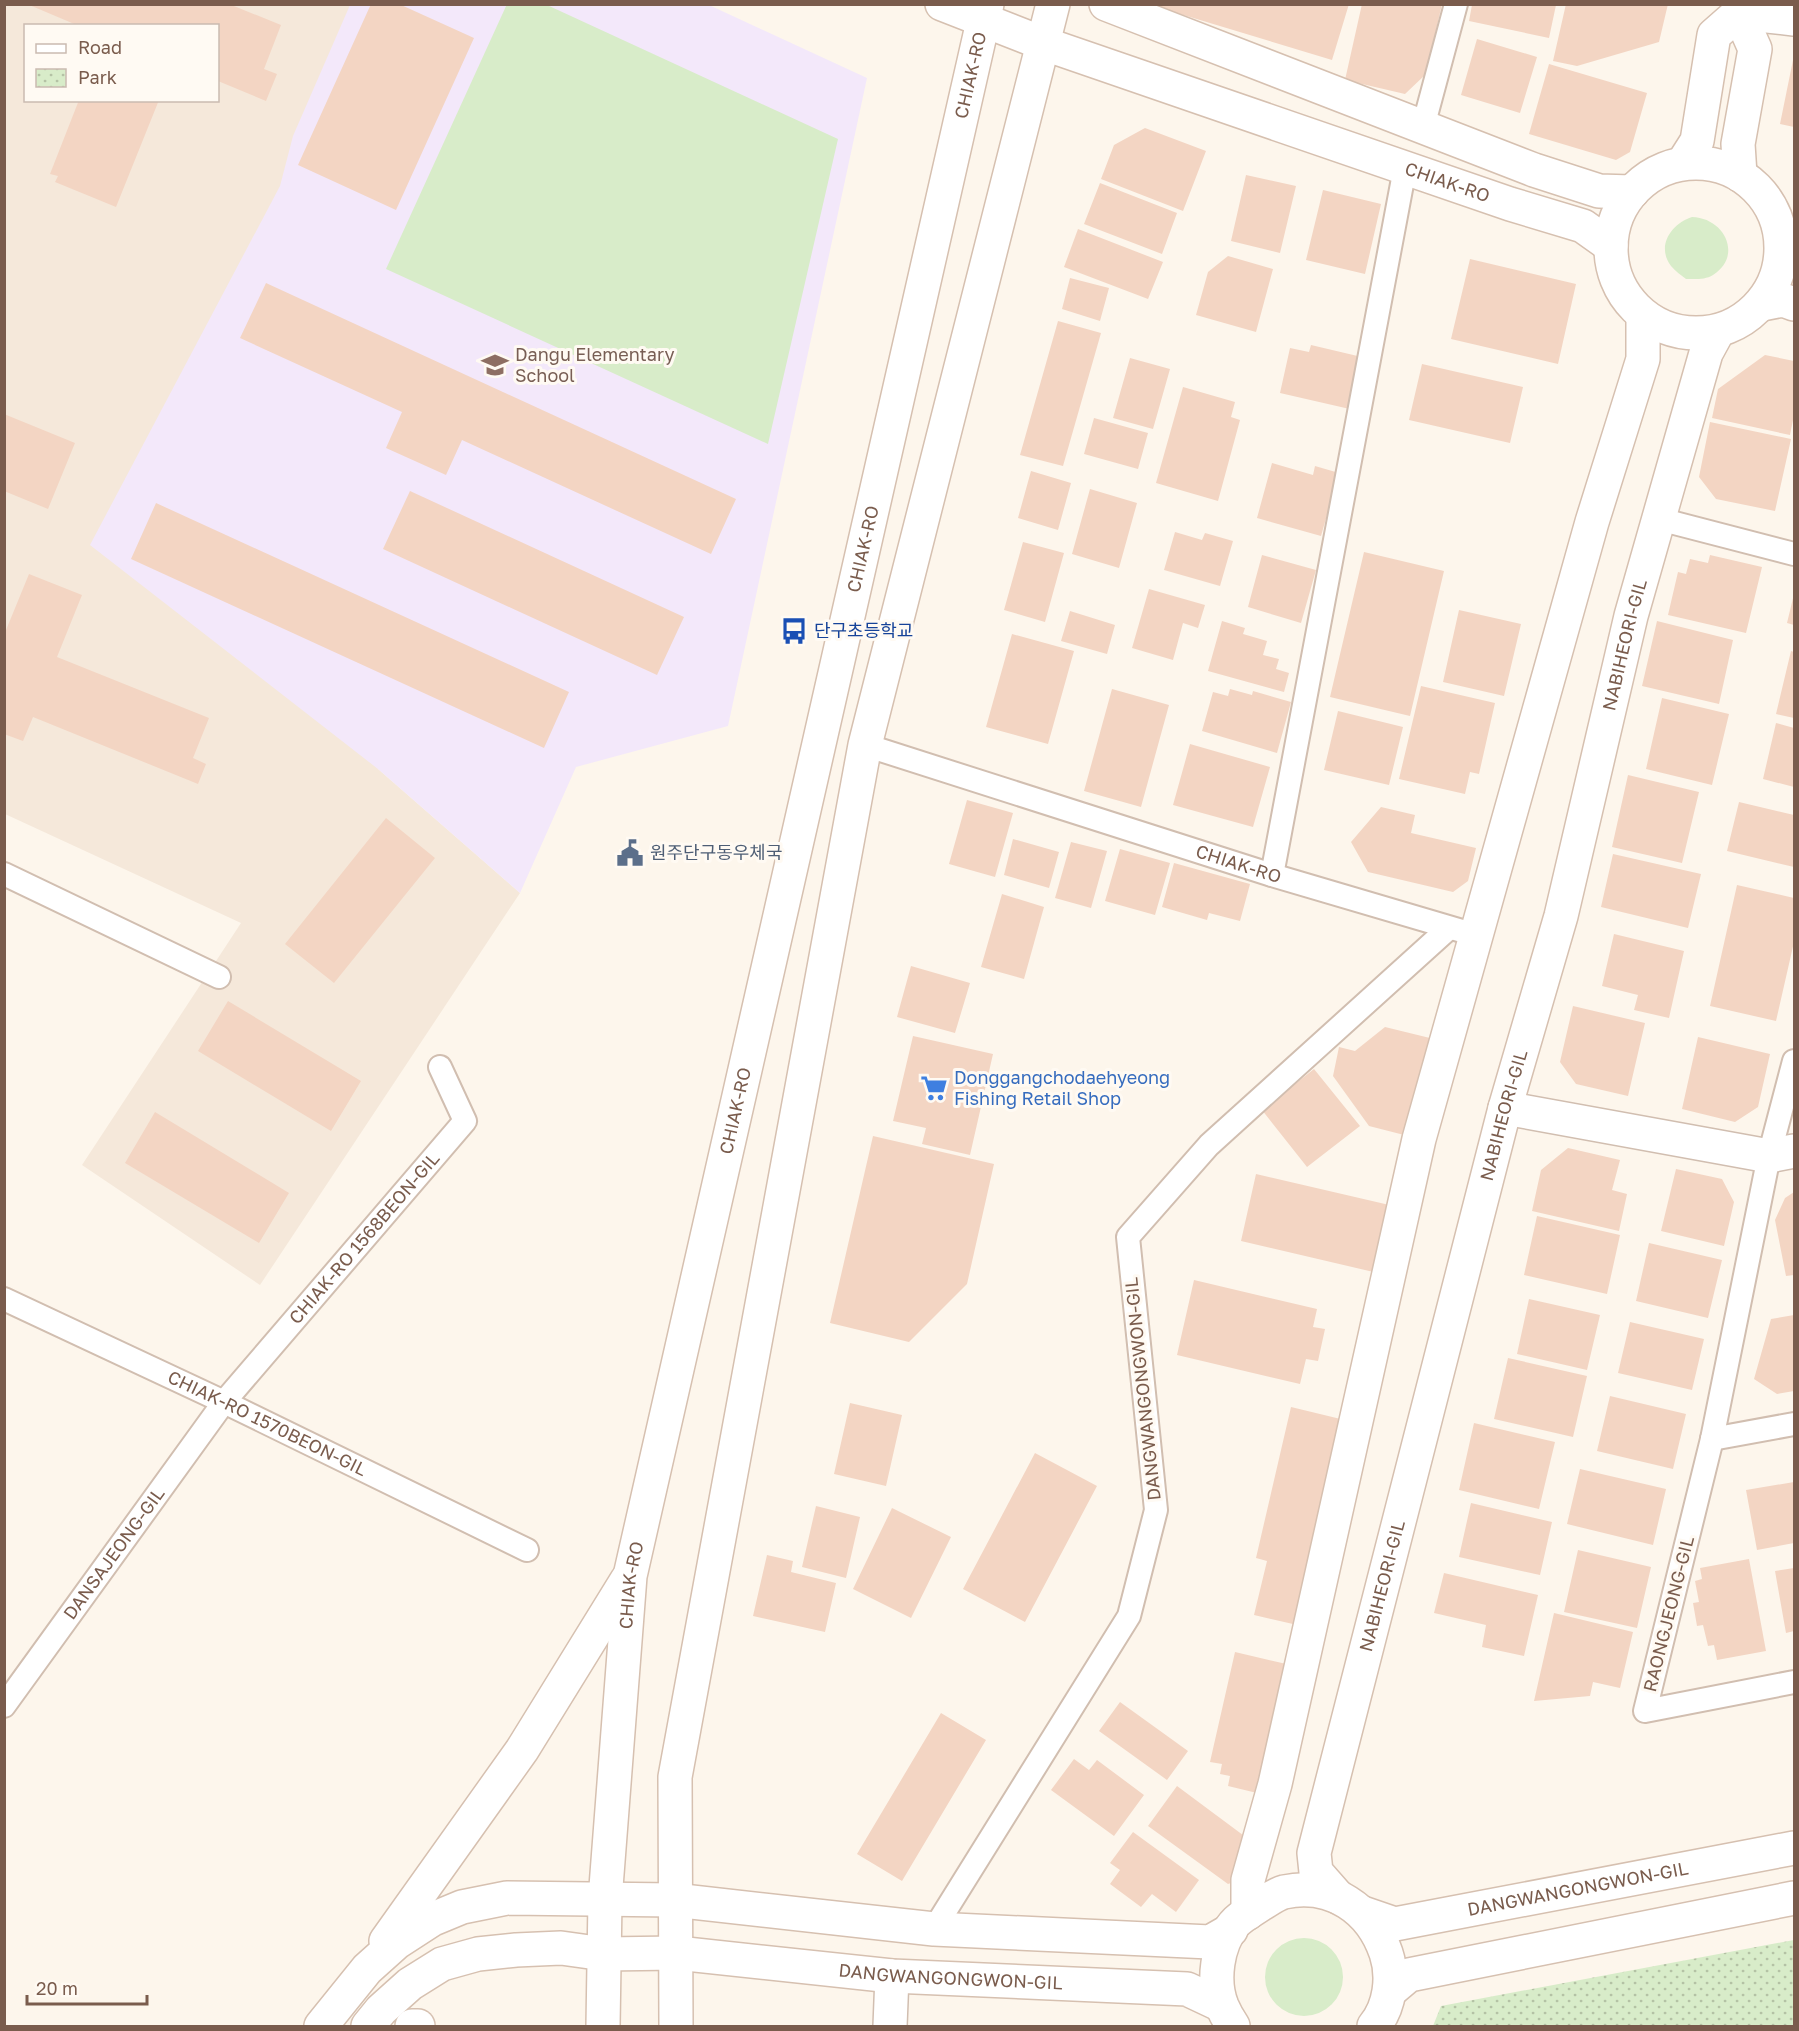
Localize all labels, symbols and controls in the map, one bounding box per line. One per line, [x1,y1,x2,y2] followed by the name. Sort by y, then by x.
[24,24,219,102] legend
[949,29,990,121] street label: CHIAK-RO
[78,36,122,58] text: Road
[78,66,117,88] text: Park
[1402,157,1493,206] street label: CHIAK-RO
[515,343,675,386] place label: Dangu Elementary School
[480,350,510,380] school or university icon: Dangu Elementary School
[842,503,883,594] street label: CHIAK-RO
[1597,576,1651,713] street label: NABIHEORI-GIL
[779,616,809,646] bus stop icon: 단구초등학교
[814,619,913,641] place label: 단구초등학교
[615,838,645,868] public building icon: 원주단구동우체국
[1193,839,1284,887] street label: CHIAK-RO
[650,841,782,863] place label: 원주단구동우체국
[1475,1047,1531,1183] street label: NABIHEORI-GIL
[714,1065,755,1156] street label: CHIAK-RO
[954,1066,1170,1109] place label: Donggangchodaehyeong Fishing Retail Shop
[919,1073,949,1103] supermarket icon: Donggangchodaehyeong Fishing Retail Shop
[284,1147,443,1328] street label: CHIAK-RO 1568BEON-GIL
[1119,1276,1165,1502] street label: DANGWANGONGWON-GIL
[164,1365,371,1480] street label: CHIAK-RO 1570BEON-GIL
[58,1483,169,1623] street label: DANSAJEONG-GIL
[1354,1518,1409,1654] street label: NABIHEORI-GIL
[1638,1534,1698,1694] street label: RAONGJEONG-GIL
[614,1539,648,1630] street label: CHIAK-RO
[1465,1856,1690,1920] street label: DANGWANGONGWON-GIL
[838,1958,1063,1994] street label: DANGWANGONGWON-GIL
[27,1968,147,2006] scale bar
[36,1977,78,1999] text: 20 m

